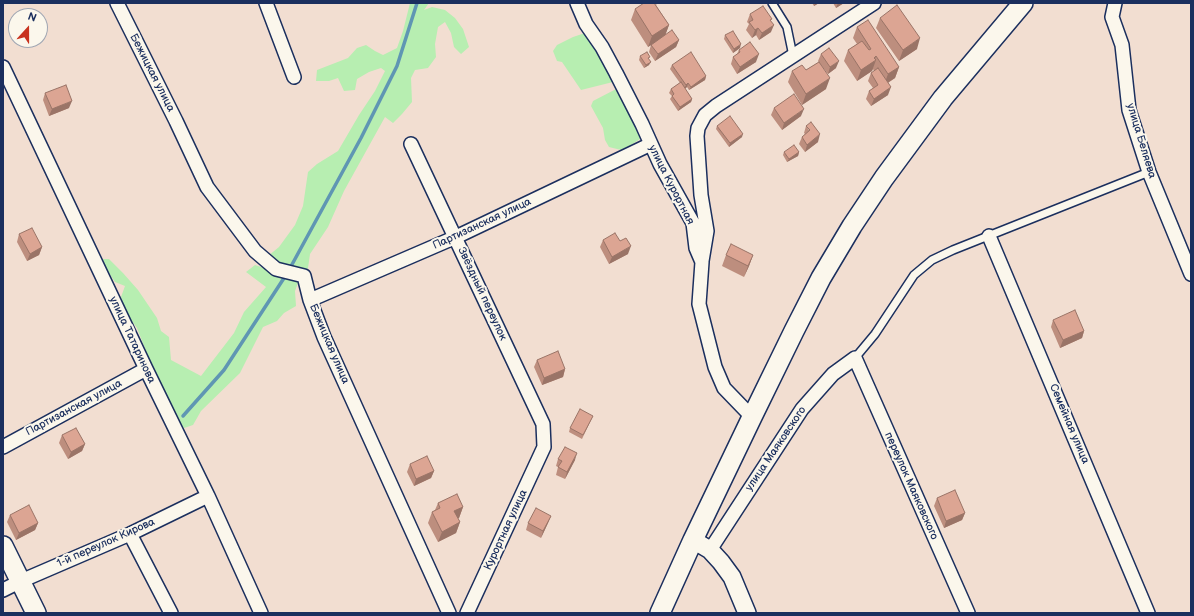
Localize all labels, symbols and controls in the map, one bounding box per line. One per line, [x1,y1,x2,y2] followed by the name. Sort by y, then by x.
[8,8,48,48] north arrow
[26,10,38,25] text: N
[127,32,177,114] street label: Бежицкая улица
[1123,102,1159,180] street label: улица Беляева
[645,143,697,227] street label: улица Курортная
[431,195,533,253] street label: Партизанская улица
[455,245,509,343] street label: Звёздный переулок
[106,294,158,386] street label: улица Татаринова
[306,302,352,386] street label: Бежицкая улица
[24,377,124,439] street label: Партизанская улица
[1046,382,1092,466] street label: Семейная улица
[743,404,809,494] street label: улица Маяковского
[881,430,941,542] street label: переулок Маяковского
[482,488,530,572] street label: Курортная улица
[55,515,157,571] street label: 1-й переулок Кирова

